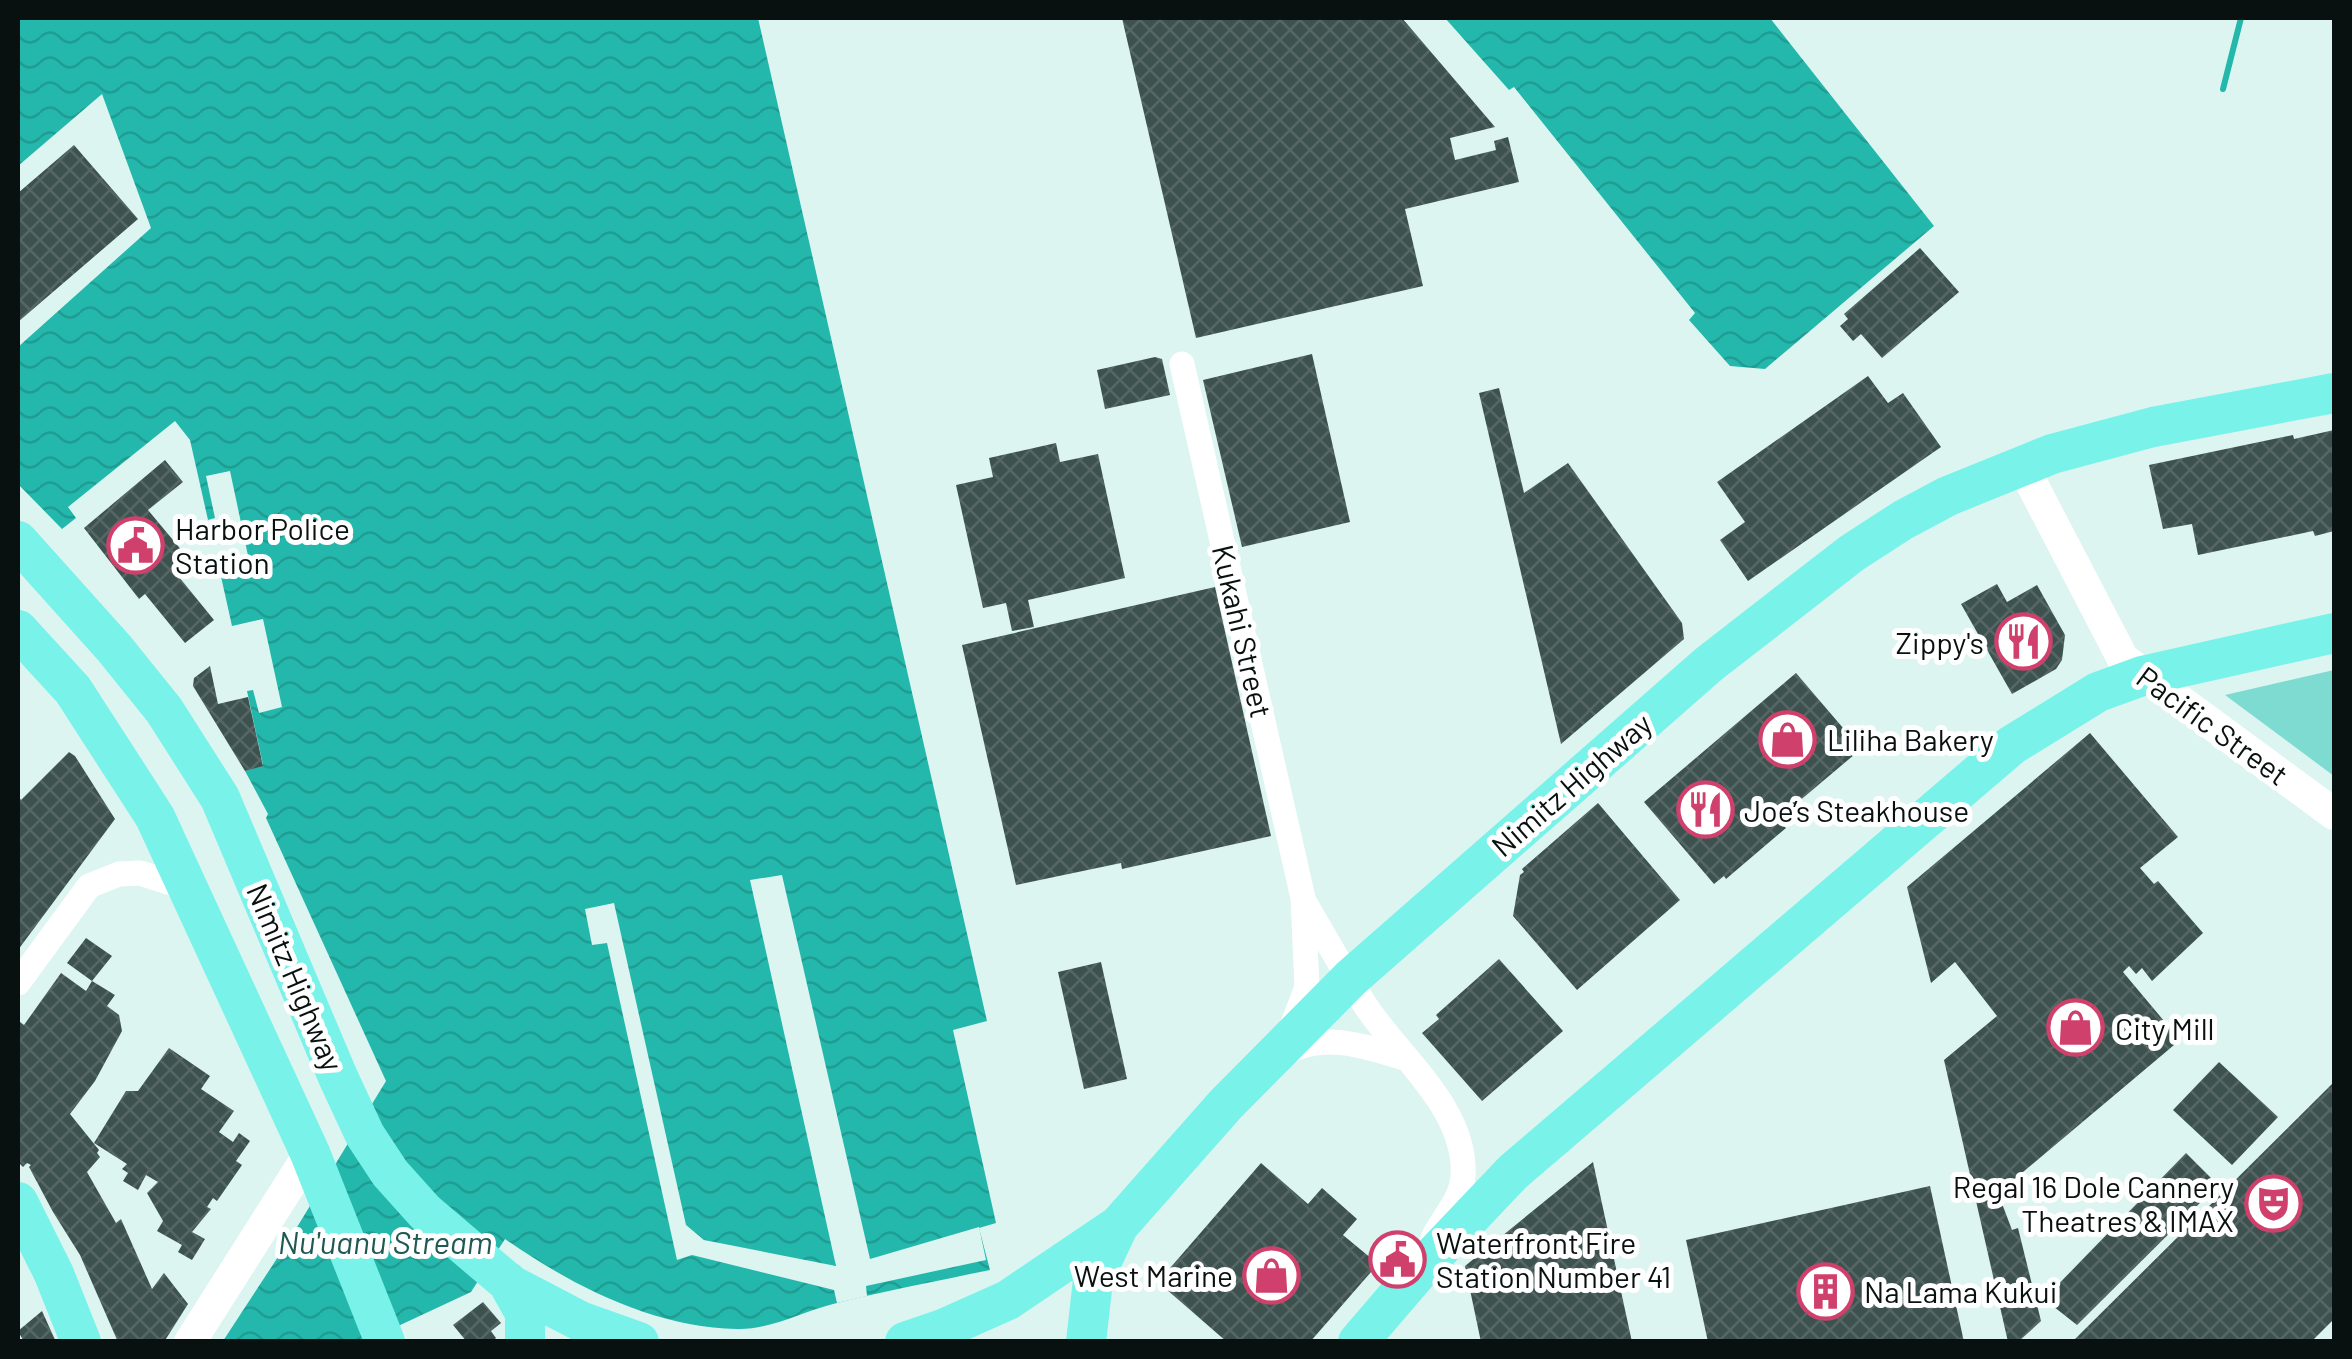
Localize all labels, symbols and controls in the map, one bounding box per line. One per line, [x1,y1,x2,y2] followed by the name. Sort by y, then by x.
[175,510,350,580] place label: Harbor Police Station
[106,515,166,575] public building icon: Harbor Police Station
[1206,541,1280,721] street label: Kukahi Street
[1993,612,2053,672] restaurant icon: Zippy's
[1896,624,1984,660] place label: Zippy's
[2130,658,2296,792] street label: Pacific Street
[1484,705,1658,863] street label: Nimitz Highway
[1758,709,1818,769] shop icon: Liliha Bakery
[1827,721,1994,757] place label: Liliha Bakery
[1675,780,1735,840] restaurant icon: Joe’s Steakhouse
[1744,792,1969,828] place label: Joe’s Steakhouse
[240,878,352,1076] street label: Nimitz Highway
[2046,998,2106,1058] shop icon: City Mill
[2115,1010,2215,1046] place label: City Mill
[1953,1168,2234,1238] place label: Regal 16 Dole Cannery Theatres & IMAX
[2243,1173,2303,1233] theatre icon: Regal 16 Dole Cannery Theatres & IMAX
[278,1222,492,1260] water label: Nu'uanu Stream
[1436,1224,1671,1294] place label: Waterfront Fire Station Number 41
[1367,1229,1427,1289] public building icon: Waterfront Fire Station Number 41
[1242,1245,1302,1305] shop icon: West Marine
[1074,1257,1233,1293] place label: West Marine
[1795,1261,1855,1321] building icon: Na Lama Kukui
[1864,1273,2057,1309] place label: Na Lama Kukui

